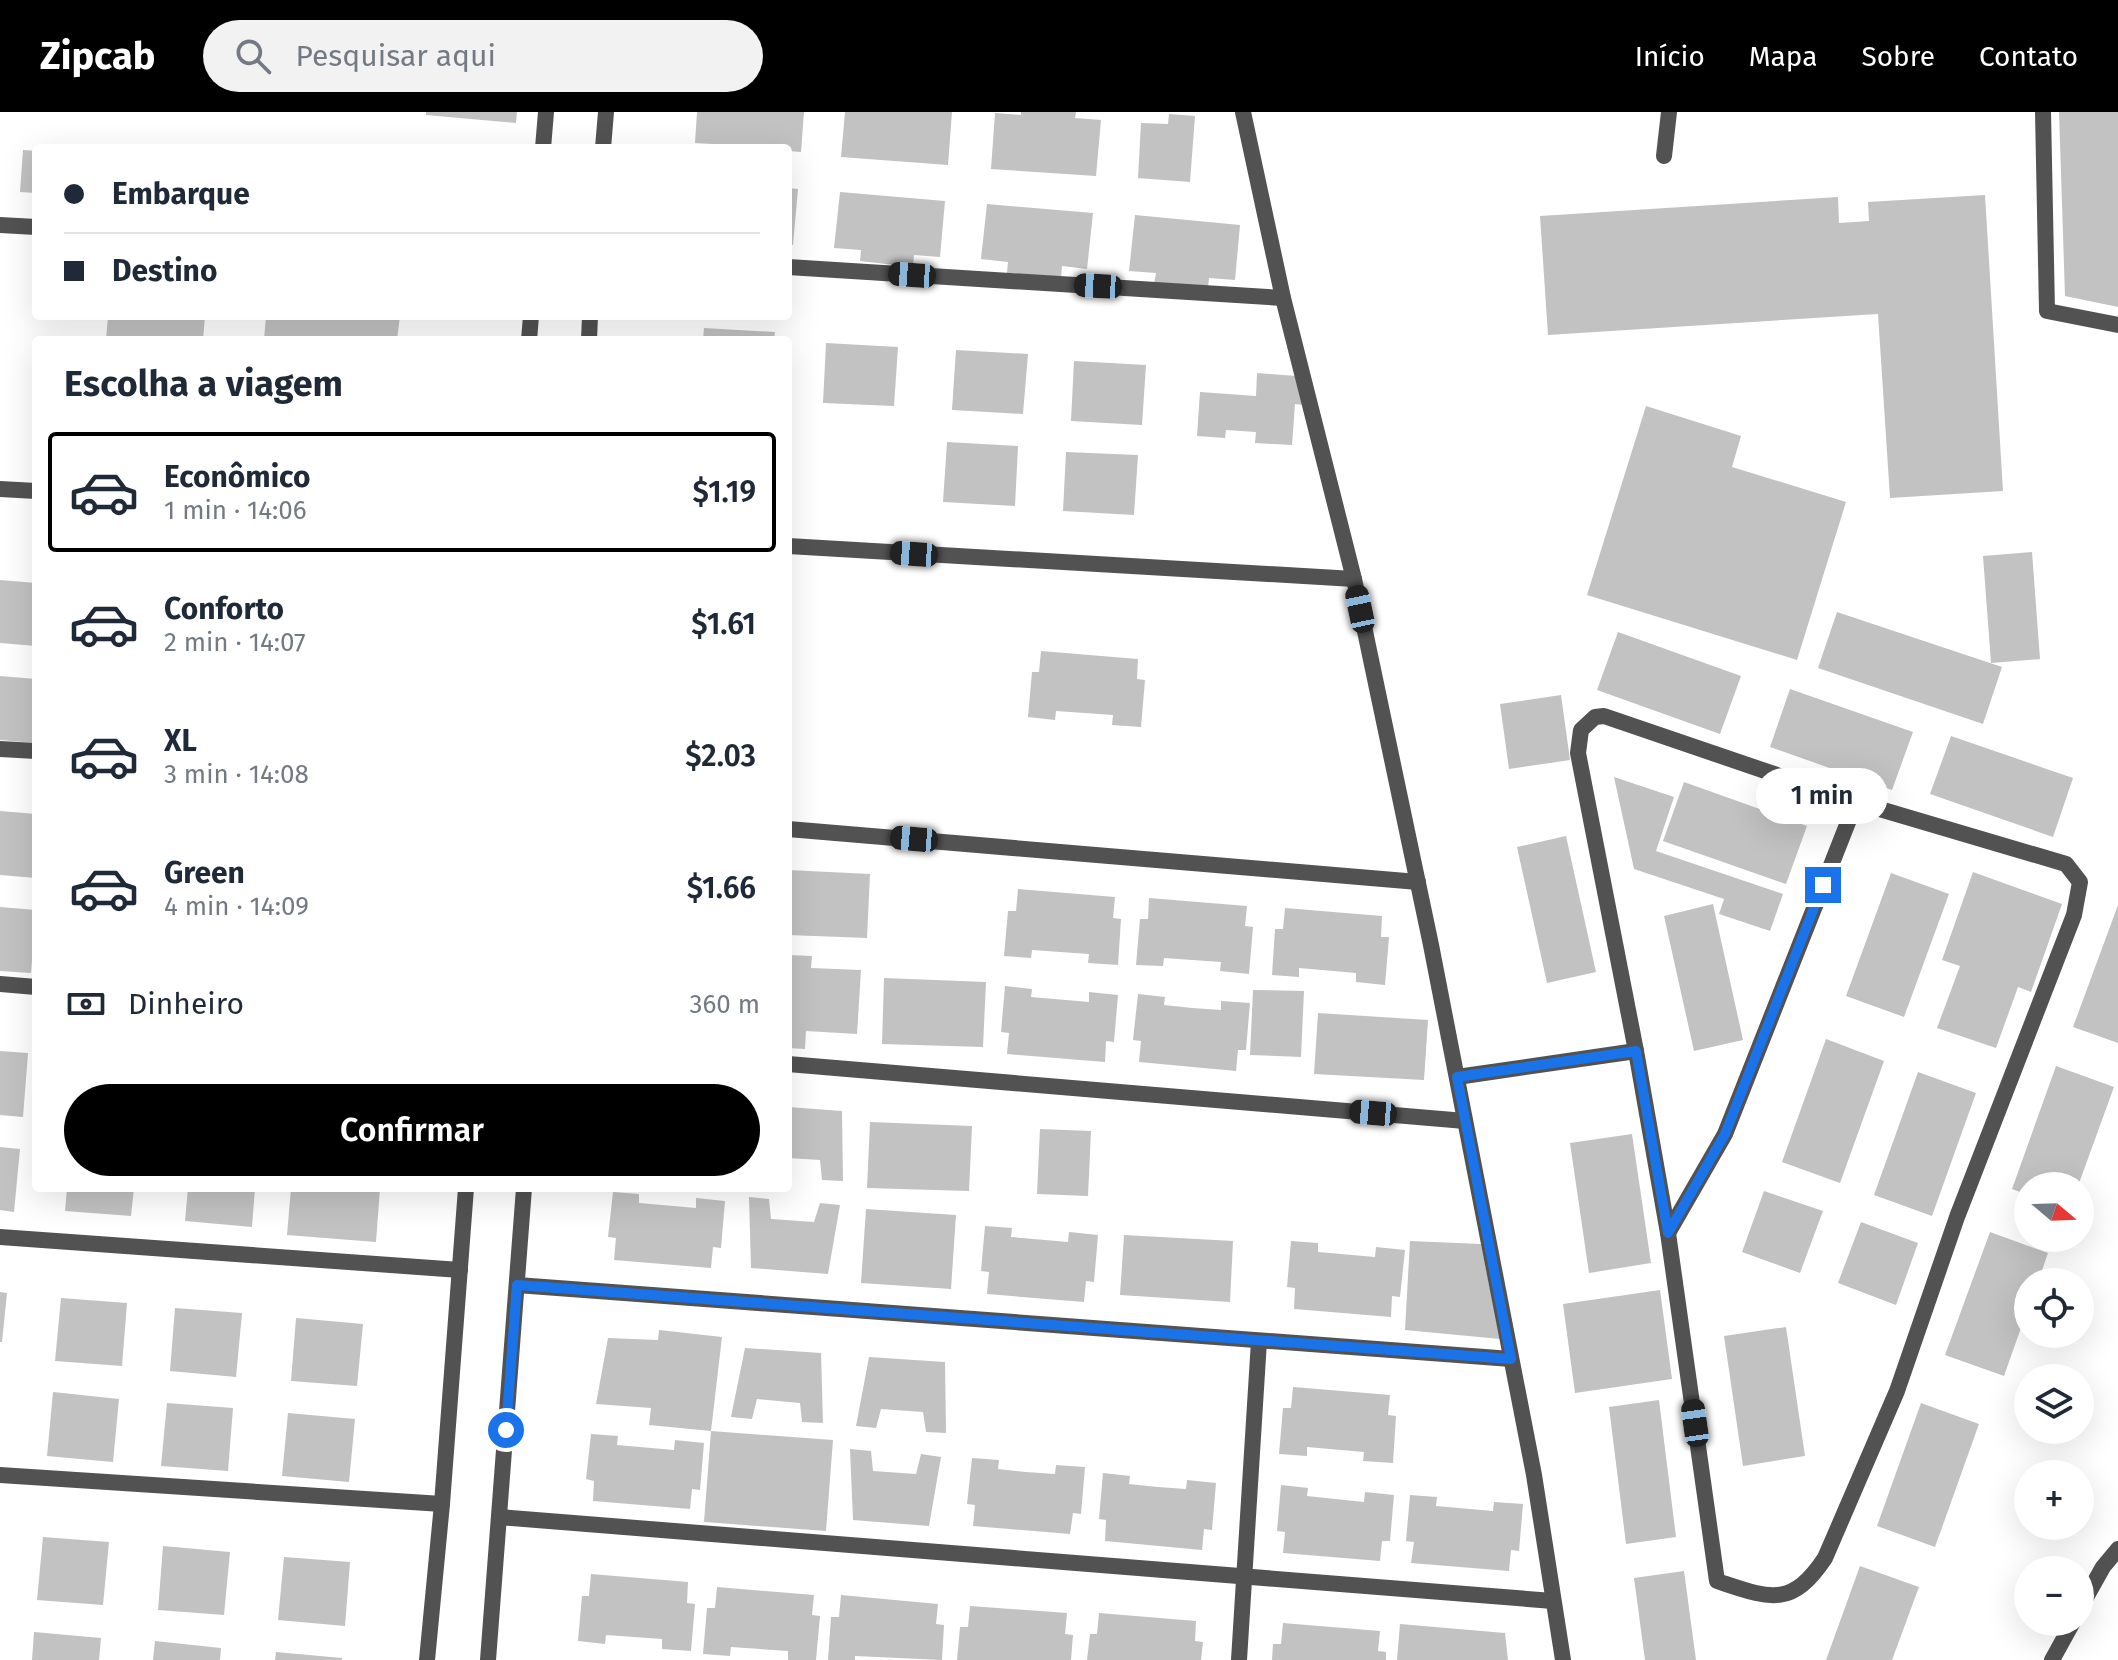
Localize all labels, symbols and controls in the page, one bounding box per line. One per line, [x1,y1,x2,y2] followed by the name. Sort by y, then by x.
[203,20,763,92] search box
[40,33,155,79] text: Zipcab
[231,34,275,78] icon: search
[295,38,496,74] text: Pesquisar aqui
[1635,40,1705,73] text: Início
[1749,40,1817,73] text: Mapa
[1861,40,1935,73] text: Sobre
[1979,40,2078,73] text: Contato
[112,176,250,212] text: Embarque
[112,253,217,289] text: Destino
[887,261,937,289] car
[1073,273,1123,299] car
[64,362,343,406] text: Escolha a viagem
[68,456,140,528] icon: car
[164,459,310,495] text: Econômico
[693,474,756,510] text: $1.19
[164,495,307,526] text: 1 min · 14:06
[889,540,939,568] car
[1343,583,1377,635] car
[68,588,140,660] icon: car
[164,591,284,627] text: Conforto
[691,606,756,642] text: $1.61
[164,627,306,658] text: 2 min · 14:07
[68,720,140,792] icon: car
[164,723,197,759] text: XL
[685,738,756,774] text: $2.03
[164,759,309,790] text: 3 min · 14:08
[1757,769,1889,825] callout: 1 min
[1791,780,1853,811] text: 1 min
[889,825,939,853] car
[68,852,140,924] icon: car
[164,855,245,891] text: Green
[1805,867,1841,903] route end
[687,870,756,906] text: $1.66
[164,891,309,922] text: 4 min · 14:09
[64,982,108,1026] icon: cash
[128,986,244,1022] text: Dinheiro
[689,989,760,1020] text: 360 m
[64,1084,760,1176] button: Confirmar
[1348,1099,1398,1127] car
[2014,1172,2094,1252] north arrow
[2014,1172,2094,1636] map controls
[2014,1268,2094,1348] button: locate
[2014,1364,2094,1444] button: layers
[1680,1398,1710,1448] car
[488,1412,524,1448] route start
[2014,1460,2094,1540] button: +
[2014,1556,2094,1636] button: −

